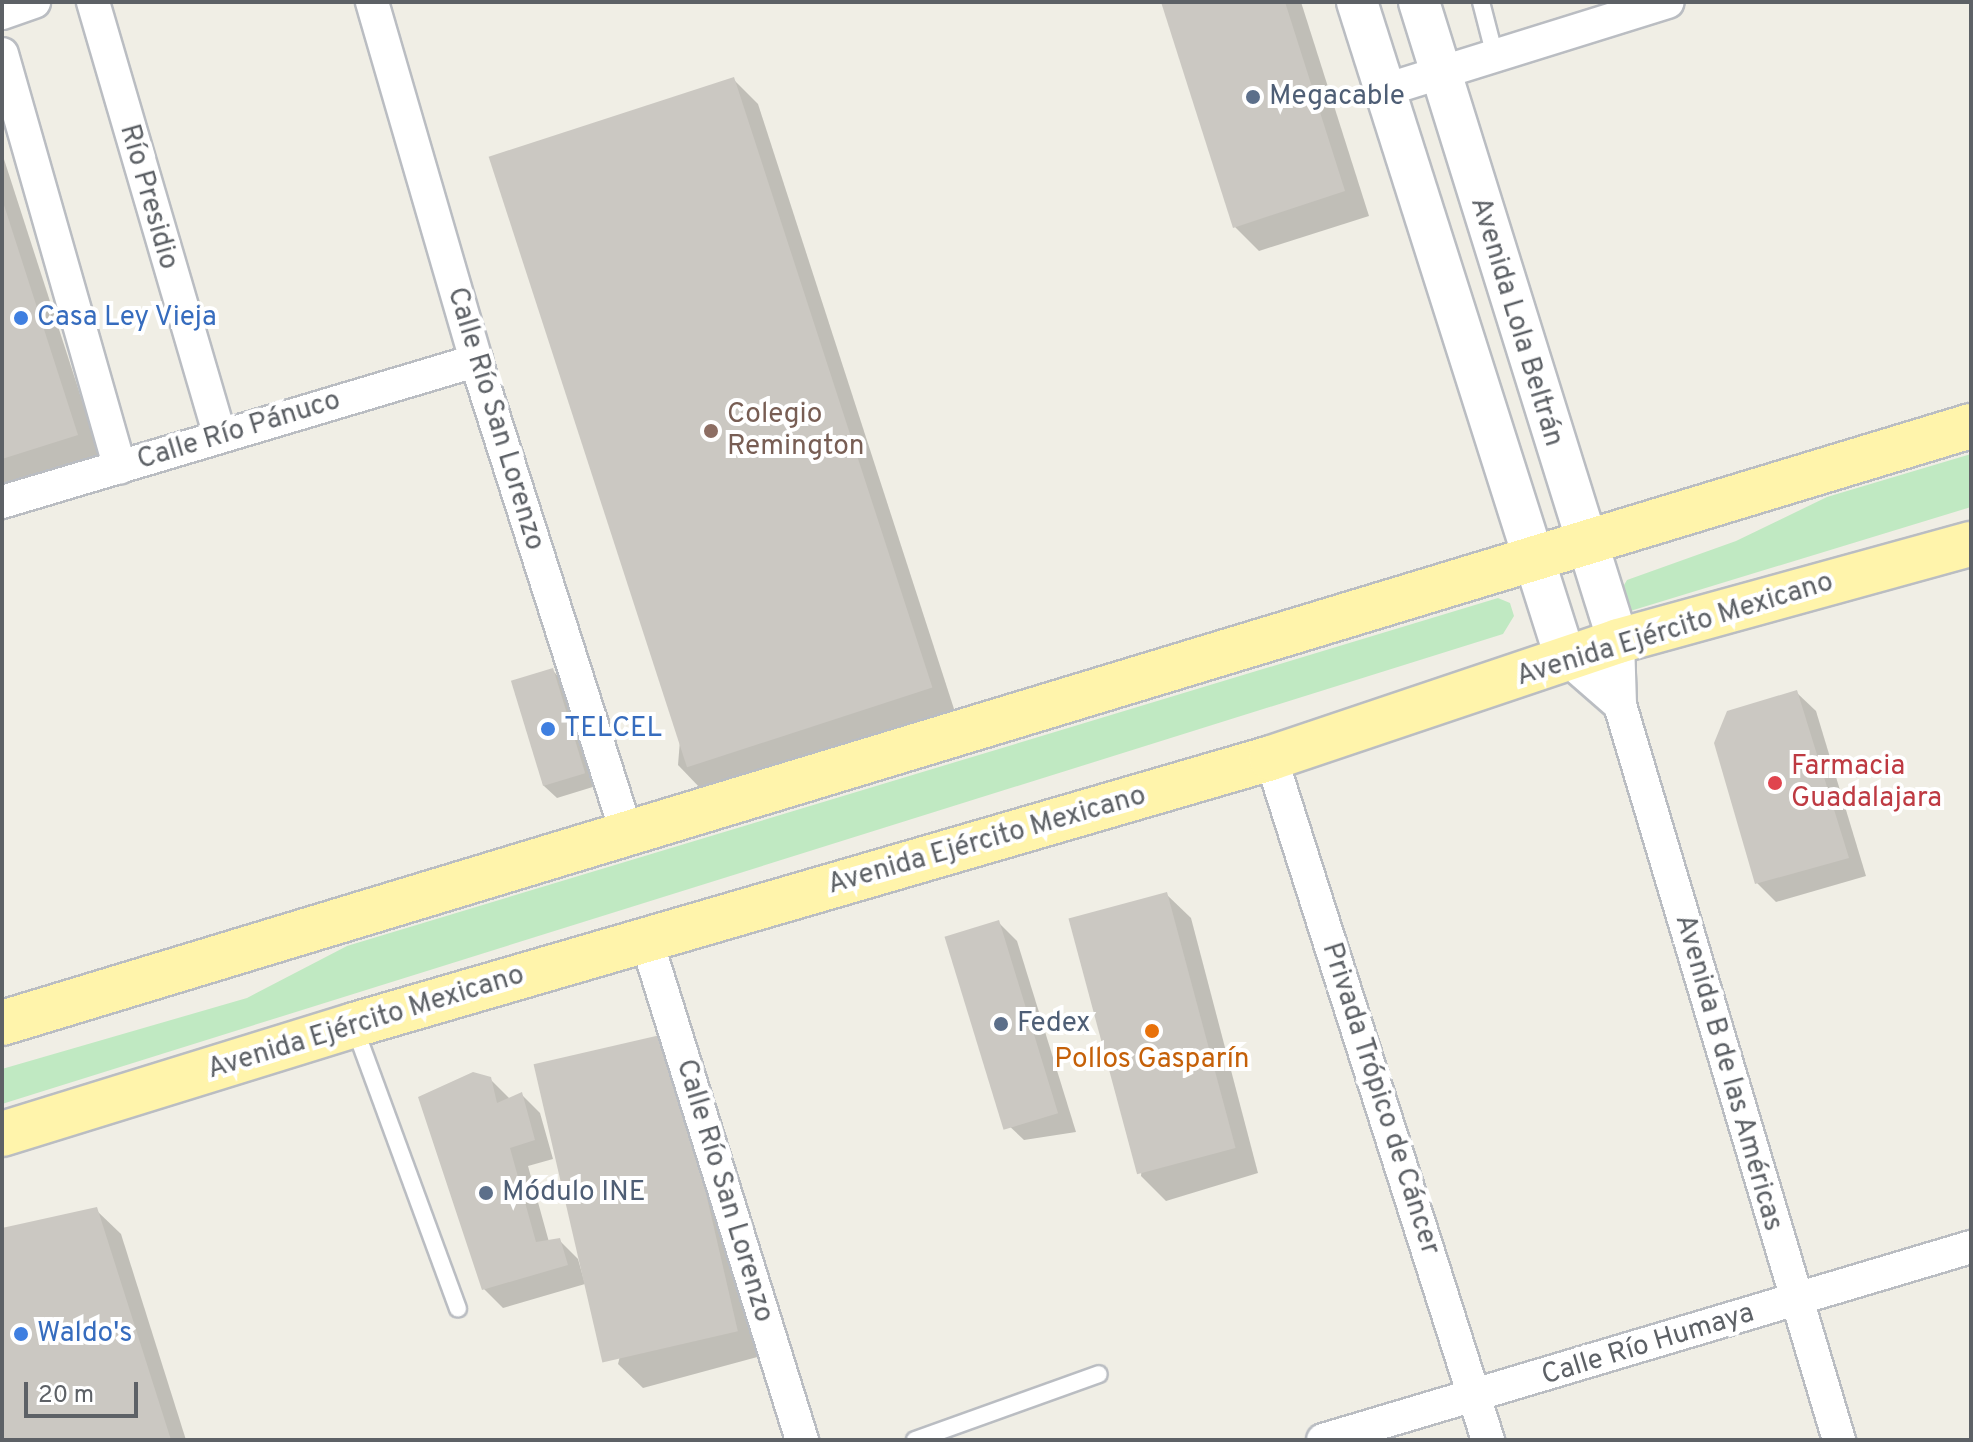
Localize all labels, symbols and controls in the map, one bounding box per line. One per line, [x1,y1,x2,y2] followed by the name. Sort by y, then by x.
[1269,80,1405,114] place label: Megacable
[1244,88,1262,106] marker: Megacable
[111,121,185,273] street label: Río Presidio
[1462,193,1570,451] street label: Avenida Lola Beltrán
[439,283,551,555] street label: Calle Río San Lorenzo
[37,301,218,335] place label: Casa Ley Vieja
[12,309,30,327] marker: Casa Ley Vieja
[133,384,345,478] street label: Calle Río Pánuco
[727,398,865,464] place label: Colegio Remington
[702,422,720,440] marker: Colegio Remington
[1513,566,1837,694] street label: Avenida Ejército Mexicano
[564,712,662,746] place label: TELCEL
[539,720,557,738] marker: TELCEL
[1791,750,1942,816] place label: Farmacia Guadalajara
[1766,774,1784,792] marker: Farmacia Guadalajara
[824,779,1150,903] street label: Avenida Ejército Mexicano
[1667,910,1789,1236] street label: Avenida B de las Américas
[1313,938,1447,1260] street label: Privada Trópico de Cáncer
[204,959,528,1087] street label: Avenida Ejército Mexicano
[1017,1007,1090,1041] place label: Fedex
[992,1015,1010,1033] marker: Fedex
[1143,1022,1161,1040] marker: Pollos Gasparín
[1054,1043,1250,1077] place label: Pollos Gasparín
[668,1055,780,1327] street label: Calle Río San Lorenzo
[502,1176,646,1210] place label: Módulo INE
[477,1184,495,1202] marker: Módulo INE
[1538,1297,1758,1393] street label: Calle Río Humaya
[37,1317,132,1351] place label: Waldo's
[12,1325,30,1343] marker: Waldo's
[28,1366,142,1416] scale bar
[38,1381,94,1411] text: 20 m

